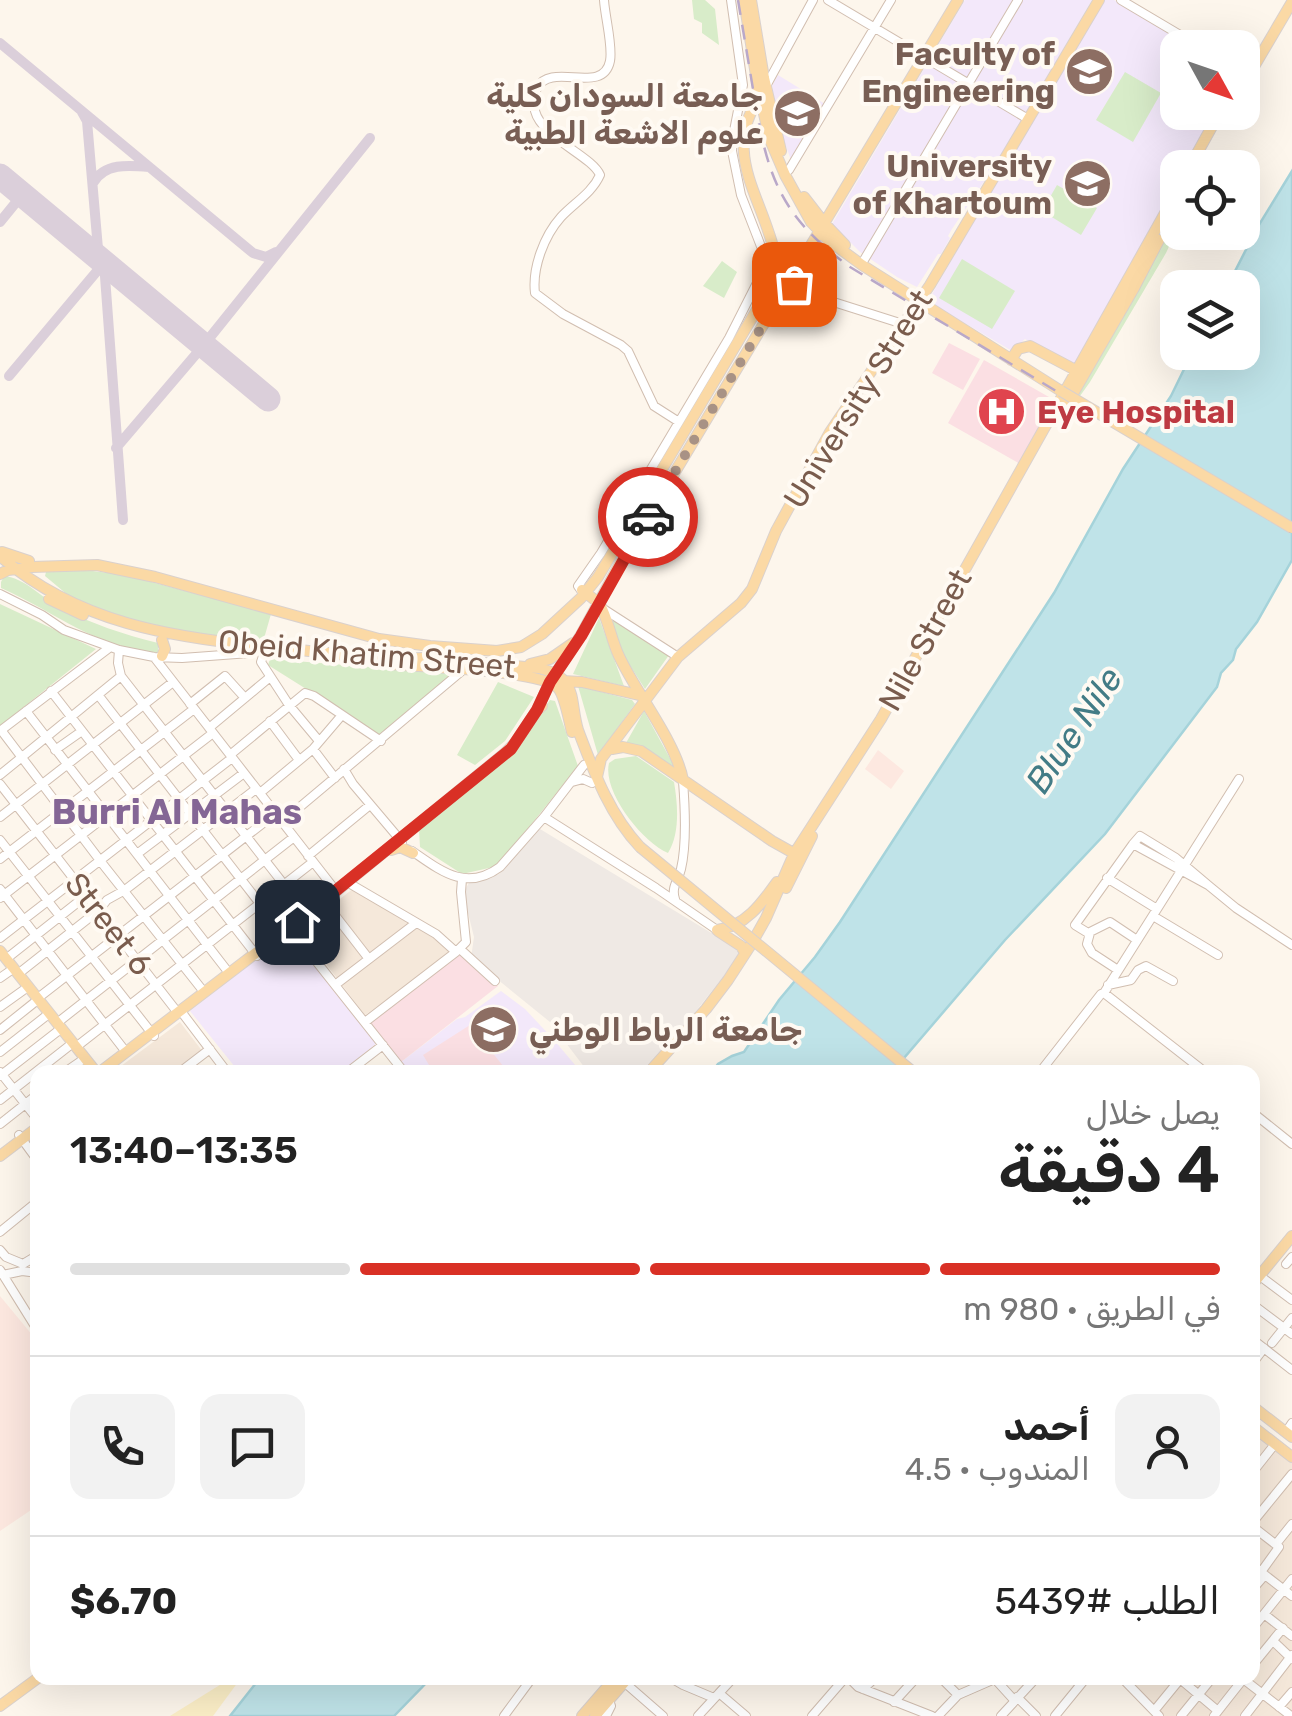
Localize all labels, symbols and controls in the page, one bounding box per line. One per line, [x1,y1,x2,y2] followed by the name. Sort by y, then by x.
[1160,30,1260,130] north arrow
[1160,30,1260,370] map controls
[861,35,1056,110] place label: Faculty of Engineering
[1064,46,1116,98] school or university icon: Faculty of Engineering
[486,77,763,155] place label: جامعة السودان كلية علوم الاشعة الطبية
[772,88,824,140] school or university icon: جامعة السودان كلية علوم الاشعة الطبية
[853,147,1052,222] place label: University of Khartoum
[1160,150,1260,250] button: locate
[1061,158,1113,210] school or university icon: University of Khartoum
[752,242,837,327] pin
[767,257,822,312] icon: bag
[1160,270,1260,370] button: layers
[776,283,940,515] street label: University Street
[976,386,1028,438] hospital icon: Eye Hospital
[1037,393,1235,431] place label: Eye Hospital
[598,467,698,567] courier
[621,490,676,545] icon: car
[871,563,979,717] street label: Nile Street
[217,622,517,686] street label: Obeid Khatim Street
[1017,659,1131,801] water label: Blue Nile
[52,791,302,833] district label: Burri Al Mahas
[57,865,161,983] street label: Street 6
[255,880,340,965] pin
[270,895,325,950] icon: home
[468,1004,520,1056] school or university icon: جامعة الرباط الوطني
[529,1011,802,1055] place label: جامعة الرباط الوطني
[1086,1094,1220,1132] text: يصل خلال
[70,1127,298,1173] text: 13:35–13:40
[998,1131,1220,1208] text: 4 دقيقة
[963,1290,1220,1328] text: في الطريق · 980 m
[70,1394,175,1499] button: phone
[200,1394,305,1499] button: chat
[1115,1394,1220,1499] button: person
[1003,1404,1090,1450] text: أحمد
[905,1450,1090,1488] text: المندوب · 4.5
[70,1578,177,1624] text: $6.70
[995,1578,1220,1624] text: الطلب #5439

